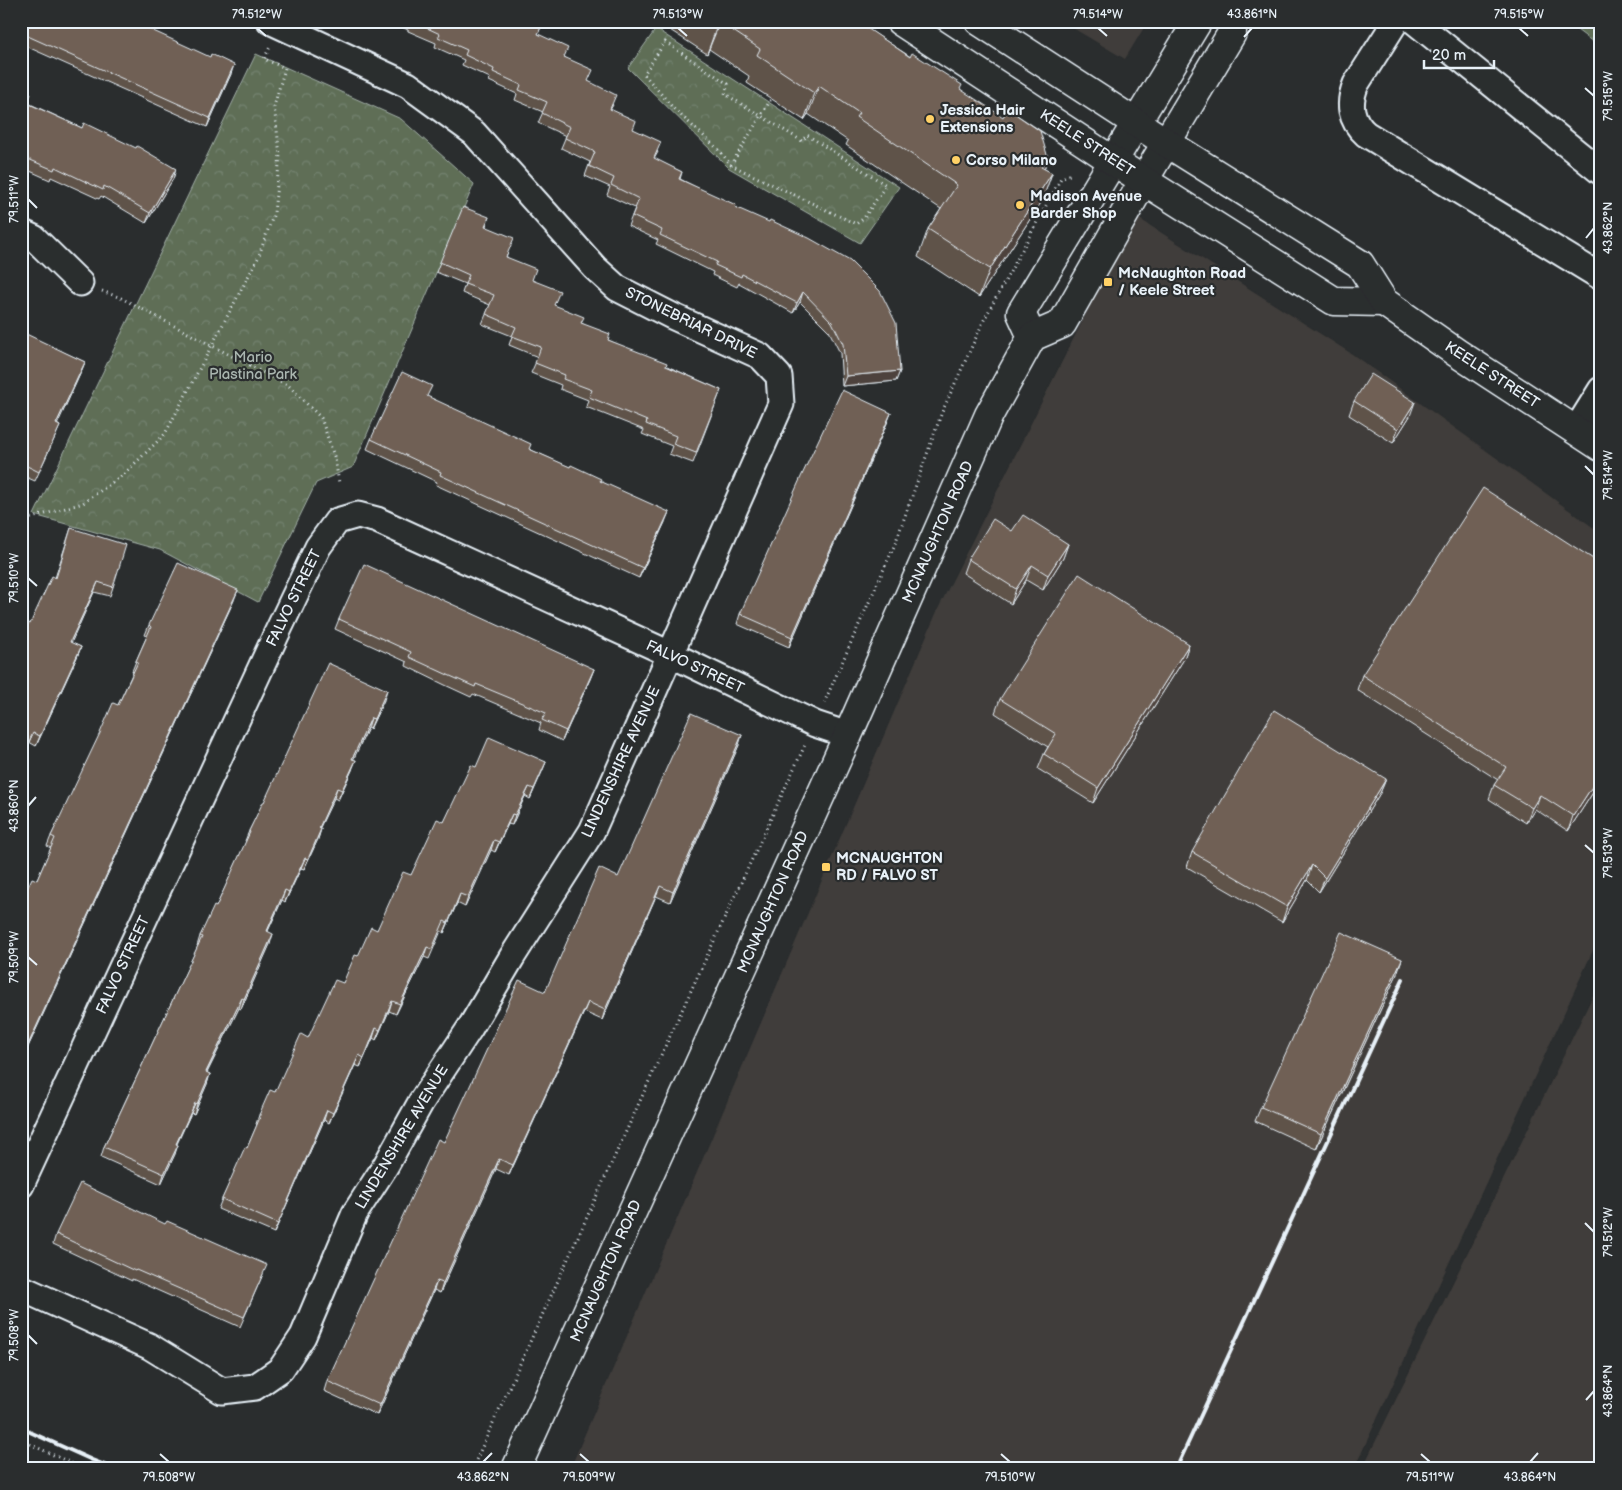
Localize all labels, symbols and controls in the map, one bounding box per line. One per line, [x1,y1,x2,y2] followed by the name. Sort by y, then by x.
[232,7,282,22] text: 79.512°W
[653,7,703,22] text: 79.513°W
[1073,7,1123,22] text: 79.514°W
[1227,7,1277,22] text: 43.861°N
[1494,7,1544,22] text: 79.515°W
[1424,38,1494,70] scale bar
[1432,46,1466,65] text: 20 m
[1601,71,1616,121] text: 79.515°W
[940,101,1026,137] place label: Jessica Hair Extensions
[1036,105,1138,181] street label: KEELE STREET
[924,113,936,125] marker: Jessica Hair Extensions
[966,151,1058,170] place label: Corso Milano
[950,154,962,166] marker: Corso Milano
[7,175,22,223] text: 79.511°W
[1030,187,1142,223] place label: Madison Avenue Barder Shop
[1014,199,1026,211] marker: Madison Avenue Barder Shop
[1601,202,1616,254] text: 43.862°N
[1118,264,1246,300] place label: McNaughton Road / Keele Street
[1102,276,1114,288] marker: McNaughton Road / Keele Street
[622,283,760,363] street label: STONEBRIAR DRIVE
[1441,337,1543,413] street label: KEELE STREET
[209,348,298,384] park label: Mario Plastina Park
[1601,450,1616,500] text: 79.514°W
[898,458,978,606] street label: MCNAUGHTON ROAD
[262,546,326,650] street label: FALVO STREET
[7,553,22,603] text: 79.510°W
[643,636,747,698] street label: FALVO STREET
[577,683,665,841] street label: LINDENSHIRE AVENUE
[7,780,22,832] text: 43.860°N
[733,828,813,976] street label: MCNAUGHTON ROAD
[1601,828,1616,878] text: 79.513°W
[836,849,943,885] place label: MCNAUGHTON RD / FALVO ST
[820,861,832,873] marker: MCNAUGHTON RD / FALVO ST
[92,913,154,1017] street label: FALVO STREET
[7,931,22,983] text: 79.509°W
[351,1061,453,1213] street label: LINDENSHIRE AVENUE
[566,1197,646,1345] street label: MCNAUGHTON ROAD
[1601,1207,1616,1257] text: 79.512°W
[7,1309,22,1361] text: 79.508°W
[1601,1365,1616,1417] text: 43.864°N
[143,1470,195,1485] text: 79.508°W
[457,1470,509,1485] text: 43.862°N
[563,1470,615,1485] text: 79.509°W
[985,1470,1035,1485] text: 79.510°W
[1406,1470,1454,1485] text: 79.511°W
[1504,1470,1556,1485] text: 43.864°N

